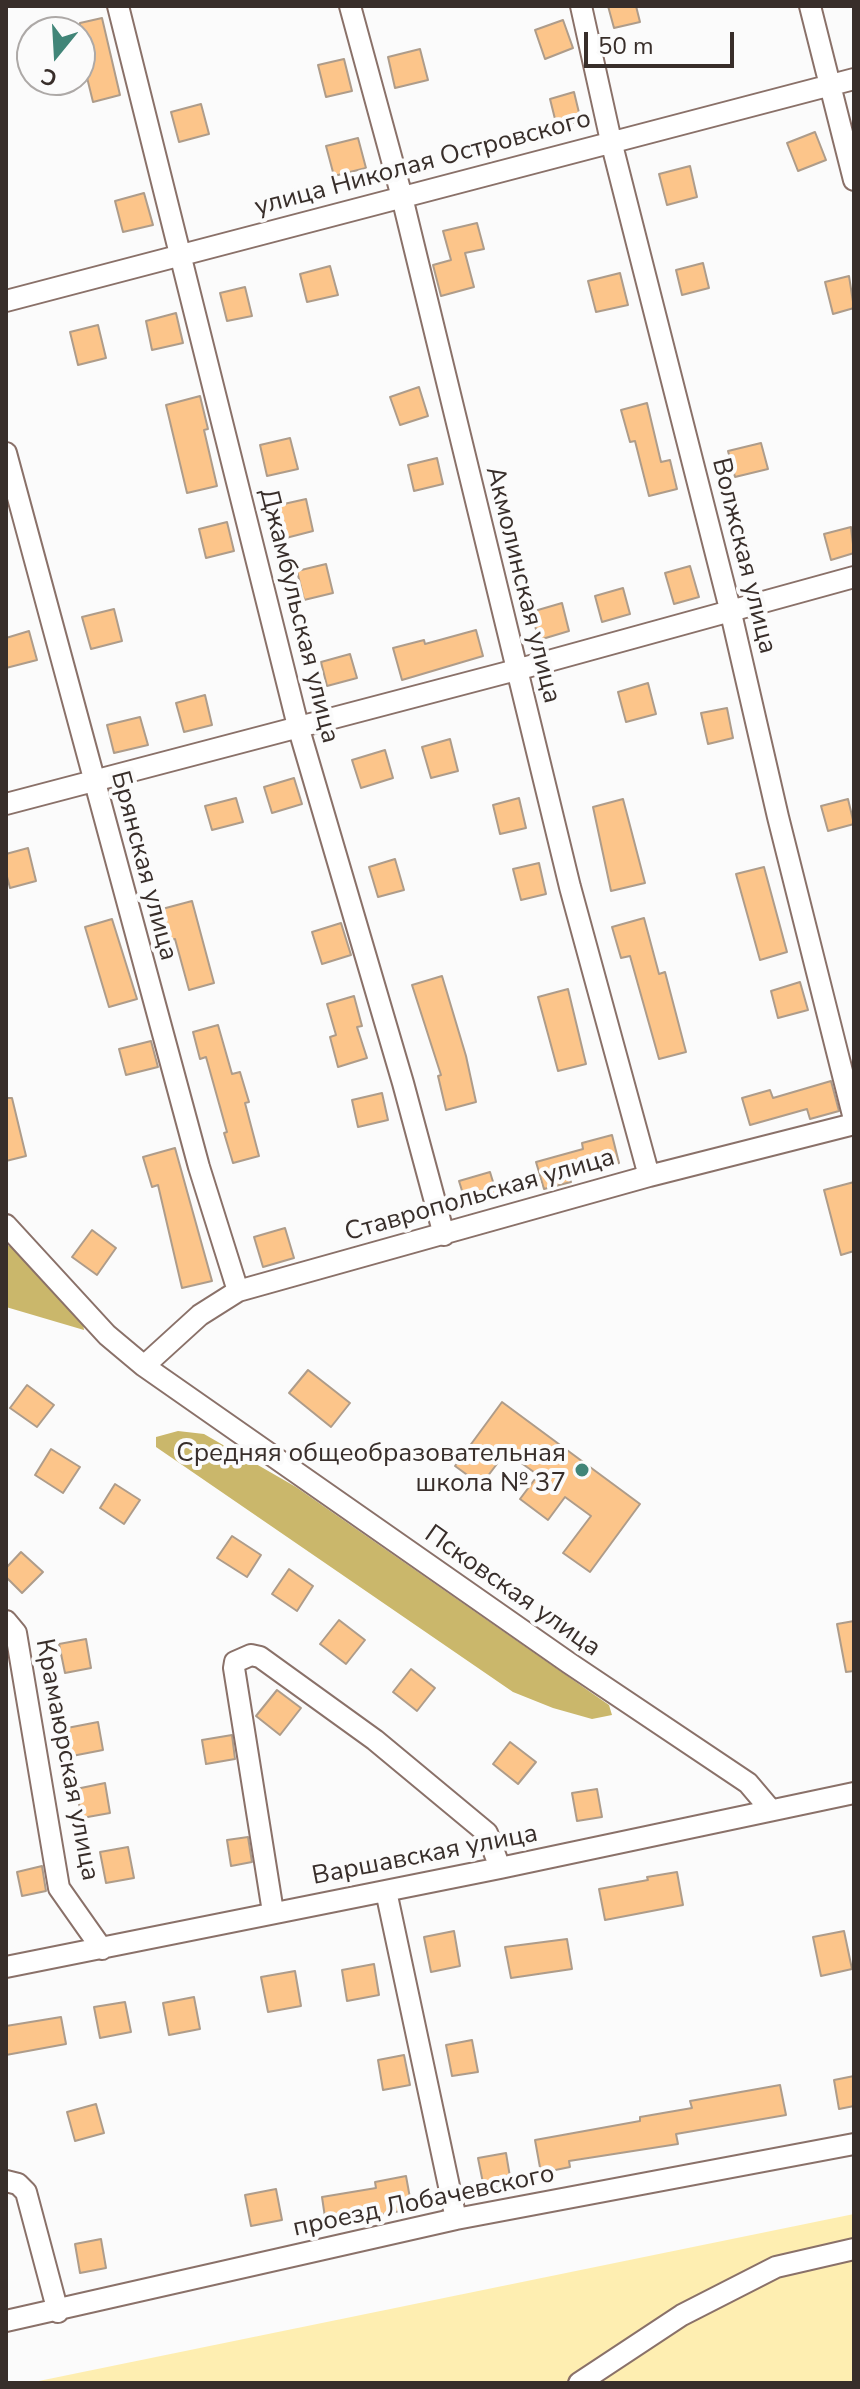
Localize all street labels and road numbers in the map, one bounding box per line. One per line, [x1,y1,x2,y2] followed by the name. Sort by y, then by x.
[251,104,595,224] street label: улица Николая Островского
[704,455,782,657] street label: Волжская улица
[477,463,567,707] street label: Акмолинская улица
[251,485,345,747] street label: Джамбульская улица
[103,768,183,964] street label: Брянская улица
[342,1143,618,1249] street label: Ставропольская улица
[418,1520,606,1664] street label: Псковская улица
[27,1636,105,1884] street label: Крамаюрская улица
[310,1819,540,1893] street label: Варшавская улица
[290,2159,558,2245] street label: проезд Лобачевского

